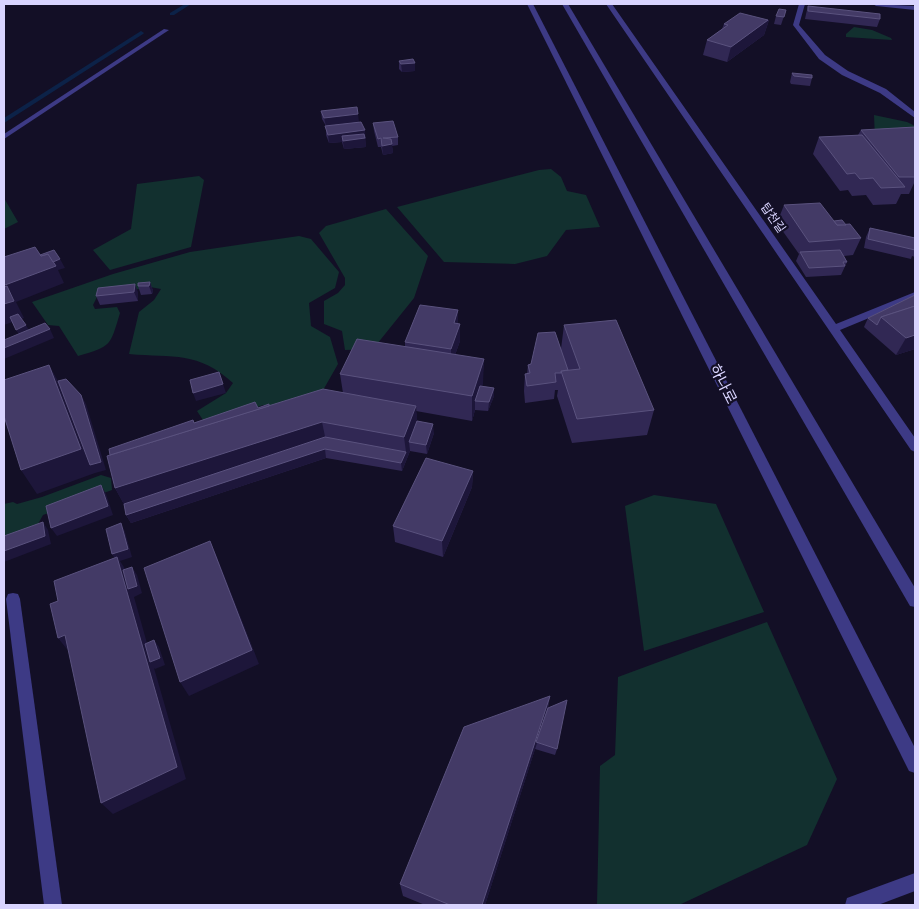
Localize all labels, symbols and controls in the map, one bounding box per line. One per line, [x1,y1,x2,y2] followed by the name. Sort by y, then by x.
[758,200,788,236] street label: 탑천길
[706,361,740,407] street label: 하나로

